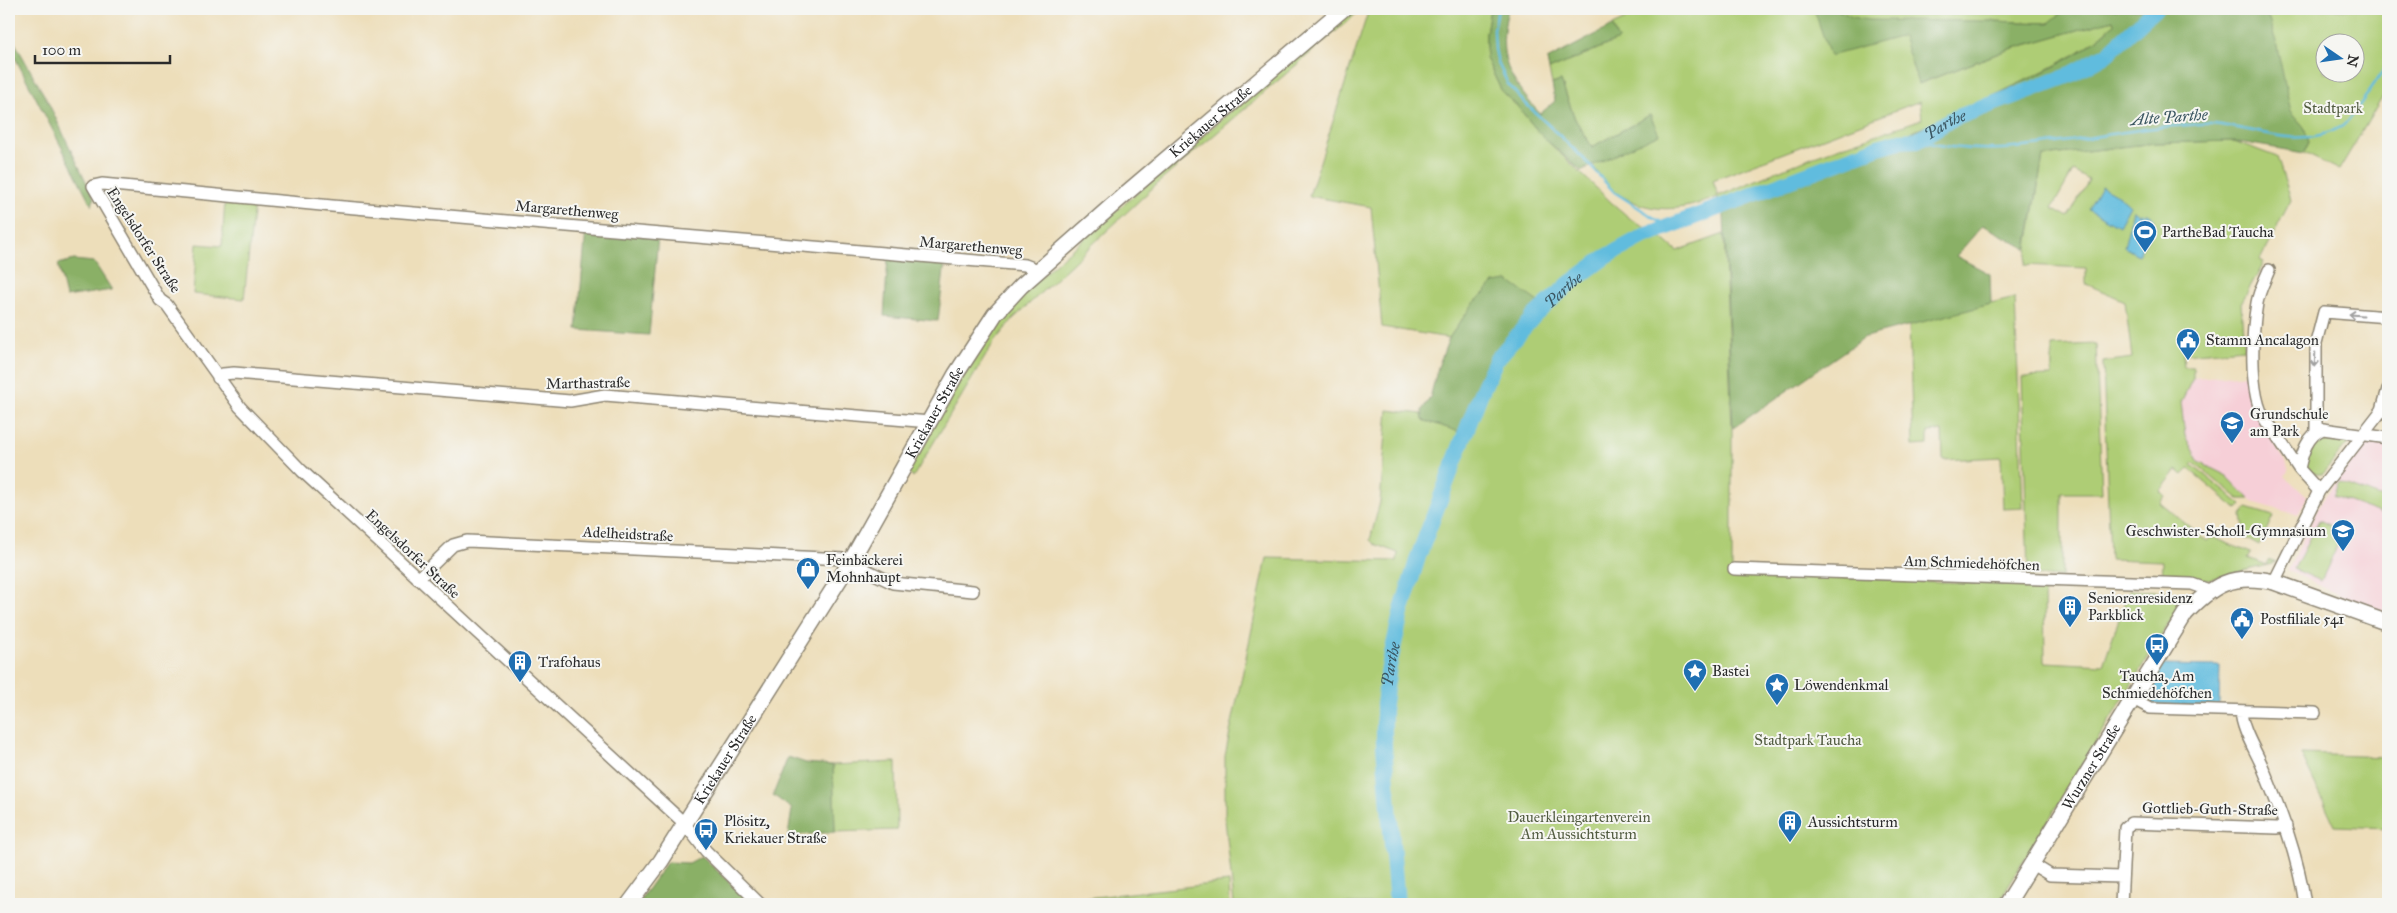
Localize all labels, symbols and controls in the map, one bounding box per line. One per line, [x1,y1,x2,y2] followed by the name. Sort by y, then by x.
[35,32,170,64] scale bar
[2314,32,2364,82] north arrow
[42,41,82,59] text: 100 m
[2343,53,2362,69] text: N
[1166,81,1256,162] street label: Kriekauer Straße
[2303,99,2363,117] park label: Stadtpark
[1921,105,1969,143] water label: Parthe
[2128,105,2209,129] water label: Alte Parthe
[103,184,185,296] street label: Engelsdorfer Straße
[515,197,620,224] street label: Margarethenweg
[2132,219,2158,253] sports icon: PartheBad Taucha
[2162,223,2274,241] place label: PartheBad Taucha
[919,233,1024,260] street label: Margarethenweg
[1540,267,1587,312] water label: Parthe
[2348,310,2364,319] one-way arrow
[2175,327,2201,361] public building icon: Stamm Ancalagon
[2206,331,2319,349] place label: Stamm Ancalagon
[2310,352,2320,368] one-way arrow
[901,363,968,462] street label: Kriekauer Straße
[546,373,630,393] street label: Marthastraße
[2250,405,2329,440] place label: Grundschule am Park
[2219,410,2245,444] school or university icon: Grundschule am Park
[362,506,464,602] street label: Engelsdorfer Straße
[2330,518,2356,552] school or university icon: Geschwister-Scholl-Gymnasium
[2126,522,2326,540] place label: Geschwister-Scholl-Gymnasium
[581,523,674,545] street label: Adelheidstraße
[826,551,903,586] place label: Feinbäckerei Mohnhaupt
[1903,552,2040,574] street label: Am Schmiedehöfchen
[795,556,821,590] shop icon: Feinbäckerei Mohnhaupt
[2088,589,2193,624] place label: Seniorenresidenz Parkblick
[2057,594,2083,628] building icon: Seniorenresidenz Parkblick
[2229,606,2255,640] public building icon: Postfiliale 541
[2260,610,2344,628] place label: Postfiliale 541
[2144,632,2170,666] bus stop icon: Taucha, Am Schmiedehöfchen
[1377,639,1404,687] water label: Parthe
[507,649,533,683] building icon: Trafohaus
[538,653,601,671] place label: Trafohaus
[1682,658,1708,692] place icon: Bastei
[1712,662,1749,680] place label: Bastei
[2102,667,2212,702] place label: Taucha, Am Schmiedehöfchen
[1764,672,1790,706] place icon: Löwendenkmal
[1794,676,1890,694] place label: Löwendenkmal
[690,711,761,808] street label: Kriekauer Straße
[2058,720,2124,813] street label: Wurzner Straße
[1754,731,1862,749] park label: Stadtpark Taucha
[2142,799,2278,819] street label: Gottlieb-Guth-Straße
[1507,808,1651,843] park label: Dauerkleingartenverein Am Aussichtsturm
[1777,809,1803,843] building icon: Aussichtsturm
[724,812,827,847] place label: Plösitz, Kriekauer Straße
[1807,813,1898,831] place label: Aussichtsturm
[693,817,719,851] bus stop icon: Plösitz, Kriekauer Straße

